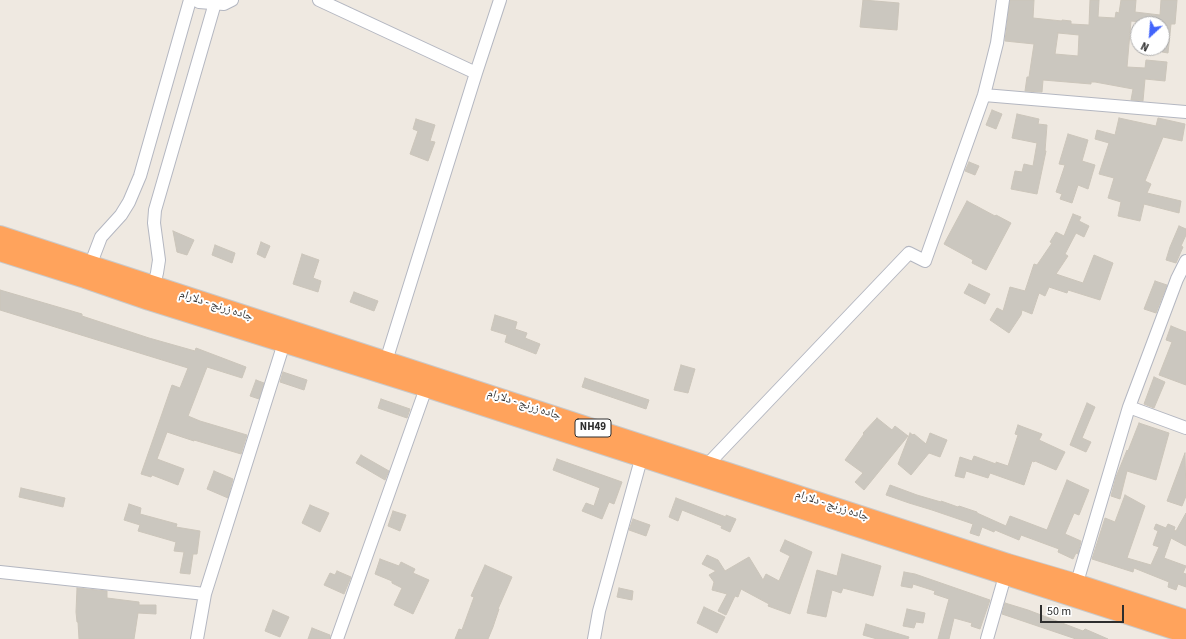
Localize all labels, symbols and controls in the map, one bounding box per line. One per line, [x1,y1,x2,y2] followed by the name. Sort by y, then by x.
[1130,16,1170,56] north arrow
[1138,38,1152,55] text: N
[177,287,255,325] street label: جاده زرنج - دلارام
[485,386,563,424] street label: جاده زرنج - دلارام
[575,419,611,437] road number: NH49
[793,487,871,525] street label: جاده زرنج - دلارام
[1042,597,1126,623] scale bar
[1047,603,1071,620] text: 50 m

